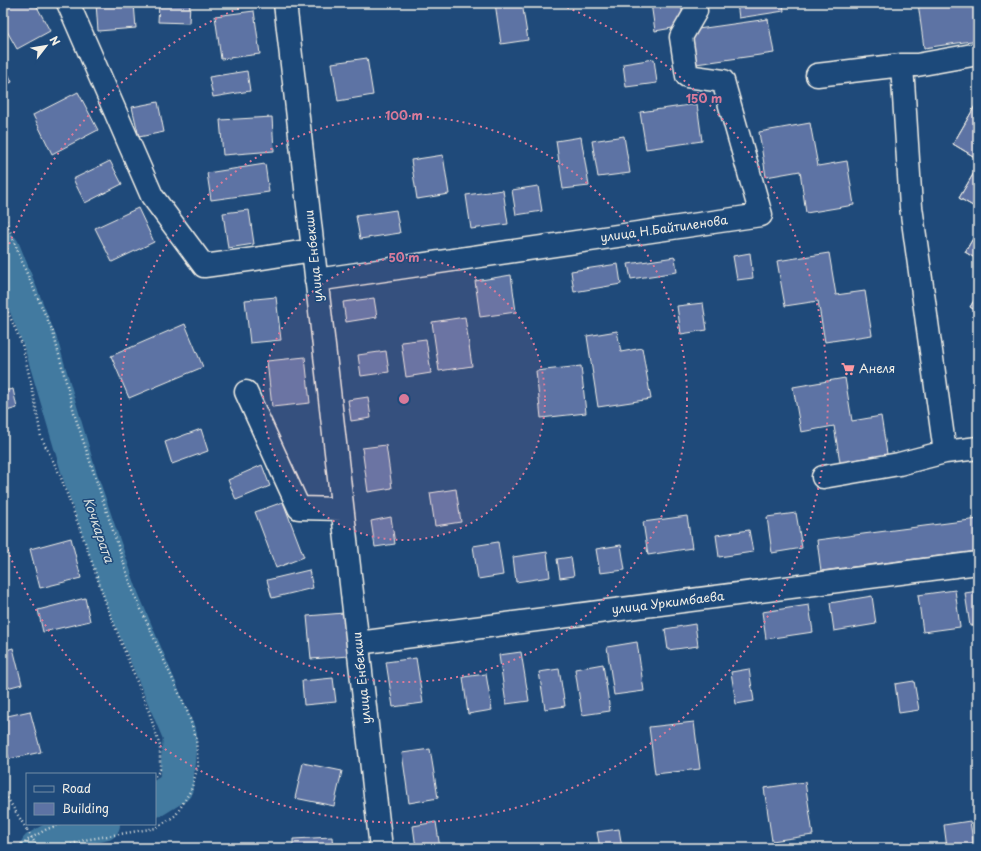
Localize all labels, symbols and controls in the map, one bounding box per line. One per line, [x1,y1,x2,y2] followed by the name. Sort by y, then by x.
[26,26,66,66] north arrow
[45,32,65,49] text: N
[686,89,722,107] text: 150 m
[385,106,423,124] text: 100 m
[299,209,327,303] street label: улица Енбекши
[599,210,729,246] street label: улица Н.Байтиленова
[388,248,420,266] text: 50 m
[859,359,895,377] place label: Анеля
[840,361,856,377] supermarket icon: Анеля
[397,392,411,406] centre of rings
[79,495,120,566] water label: Кочкарата
[611,586,726,618] street label: улица Уркимбаева
[347,631,375,725] street label: улица Енбекши
[26,773,156,825] legend
[62,779,91,797] text: Road
[62,799,109,817] text: Building

